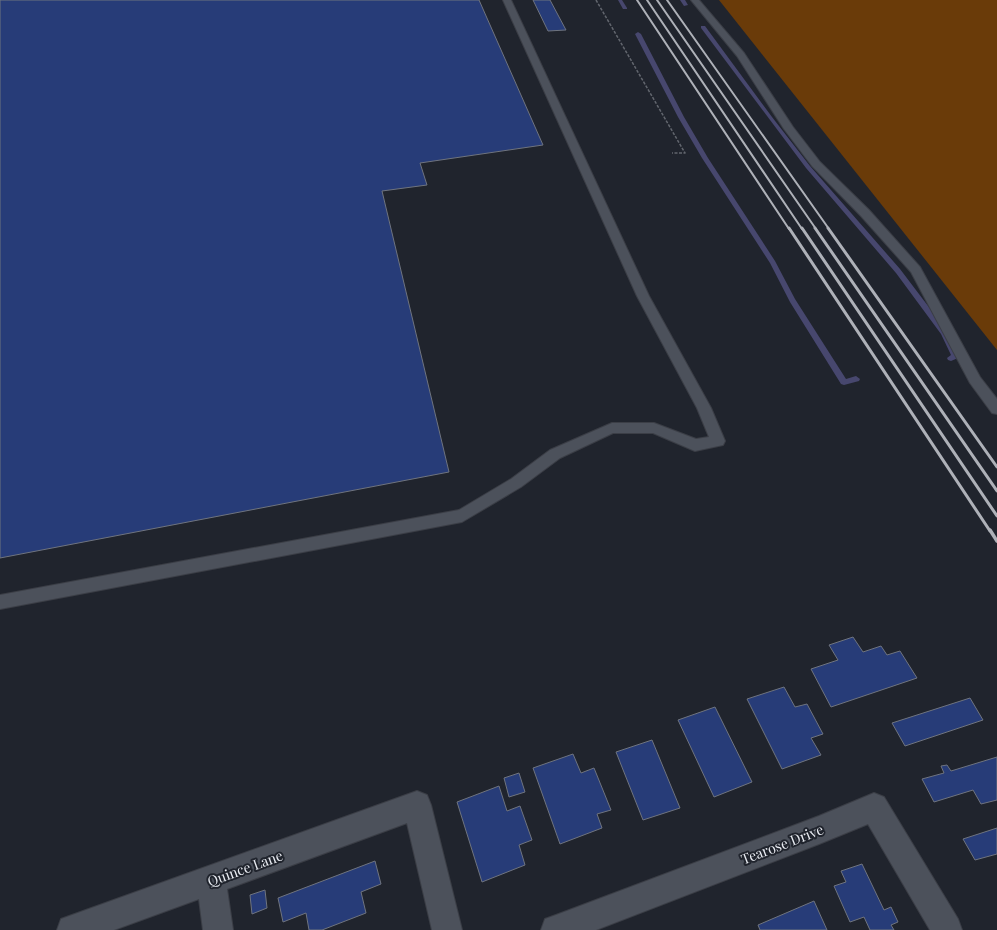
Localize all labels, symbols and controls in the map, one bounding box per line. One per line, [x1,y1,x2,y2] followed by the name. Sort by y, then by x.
[738,820,826,868] street label: Tearose Drive
[205,846,285,890] street label: Quince Lane

